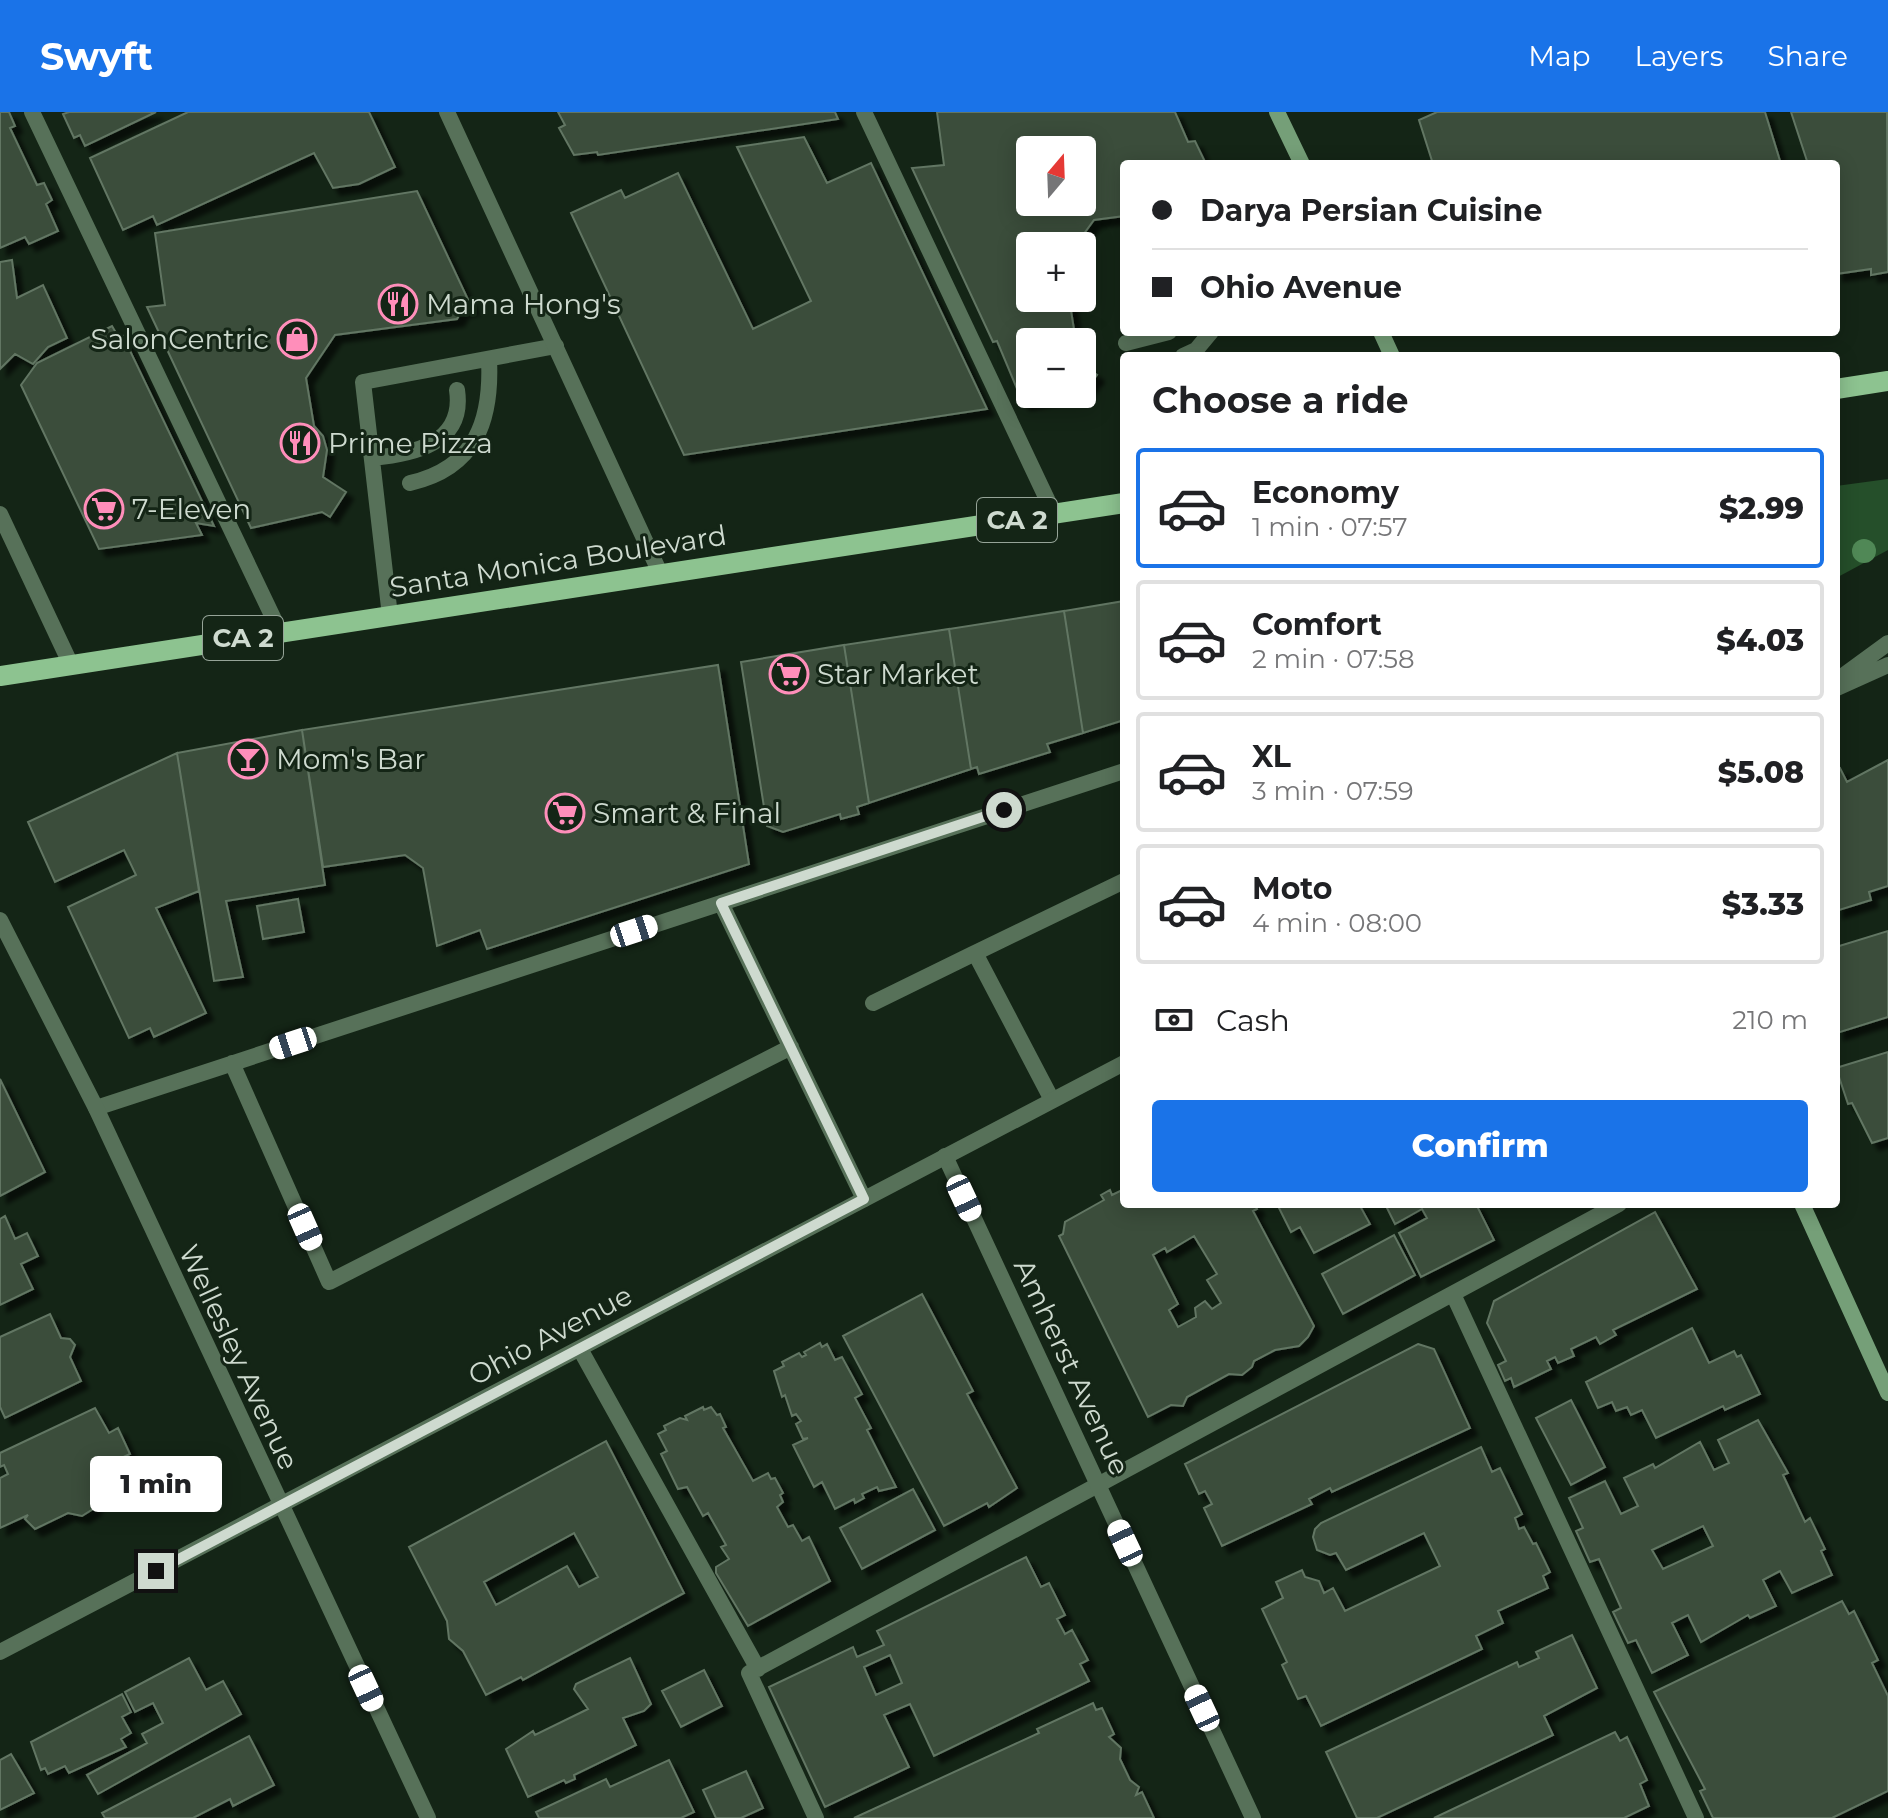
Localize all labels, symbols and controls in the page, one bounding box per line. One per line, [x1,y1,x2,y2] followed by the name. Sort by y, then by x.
[40,33,153,80] text: Swyft
[1528,39,1591,73] text: Map
[1635,39,1724,73] text: Layers
[1768,39,1848,73] text: Share
[1016,136,1096,216] north arrow
[1016,136,1096,408] map controls
[1200,192,1542,229] text: Darya Persian Cuisine
[1016,232,1096,312] button: +
[1200,269,1402,306] text: Ohio Avenue
[377,283,419,325] restaurant icon: Mama Hong's
[426,287,621,321] place label: Mama Hong's
[276,318,318,360] shop icon: SalonCentric
[91,322,269,356] place label: SalonCentric
[1016,328,1096,408] button: −
[1152,378,1409,422] text: Choose a ride
[279,422,321,464] restaurant icon: Prime Pizza
[328,426,493,460] place label: Prime Pizza
[1156,472,1228,544] icon: car
[1252,474,1399,511] text: Economy
[83,488,125,530] supermarket icon: 7-Eleven
[1719,490,1804,527] text: $2.99
[132,492,251,526] place label: 7-Eleven
[977,498,1057,542] road number: CA 2
[1252,511,1408,543] text: 1 min · 07:57
[387,518,729,604] street label: Santa Monica Boulevard
[1156,604,1228,676] icon: car
[1252,606,1382,643] text: Comfort
[203,616,283,660] road number: CA 2
[1716,622,1804,659] text: $4.03
[1252,643,1415,675] text: 2 min · 07:58
[768,653,810,695] supermarket icon: Star Market
[817,657,979,691] place label: Star Market
[1156,736,1228,808] icon: car
[227,738,269,780] bar icon: Mom's Bar
[1252,738,1291,775] text: XL
[276,742,426,776] place label: Mom's Bar
[1718,754,1804,791] text: $5.08
[1252,775,1414,807] text: 3 min · 07:59
[544,792,586,834] supermarket icon: Smart & Final
[986,792,1022,828] route start
[593,796,781,830] place label: Smart & Final
[1156,868,1228,940] icon: car
[1252,870,1333,907] text: Moto
[1722,886,1804,923] text: $3.33
[1252,907,1422,939] text: 4 min · 08:00
[607,912,661,950] car
[1152,998,1196,1042] icon: cash
[1216,1002,1290,1039] text: Cash
[1732,1004,1808,1036] text: 210 m
[266,1024,320,1062] car
[1152,1100,1808,1192] button: Confirm
[943,1171,985,1225] car
[284,1200,326,1254] car
[172,1239,306,1475] street label: Wellesley Avenue
[1007,1253,1137,1481] street label: Amherst Avenue
[462,1278,638,1392] street label: Ohio Avenue
[90,1455,222,1511] callout: 1 min
[120,1468,192,1500] text: 1 min
[1104,1516,1146,1570] car
[138,1553,174,1589] route end
[345,1661,387,1715] car
[1181,1681,1223,1735] car

